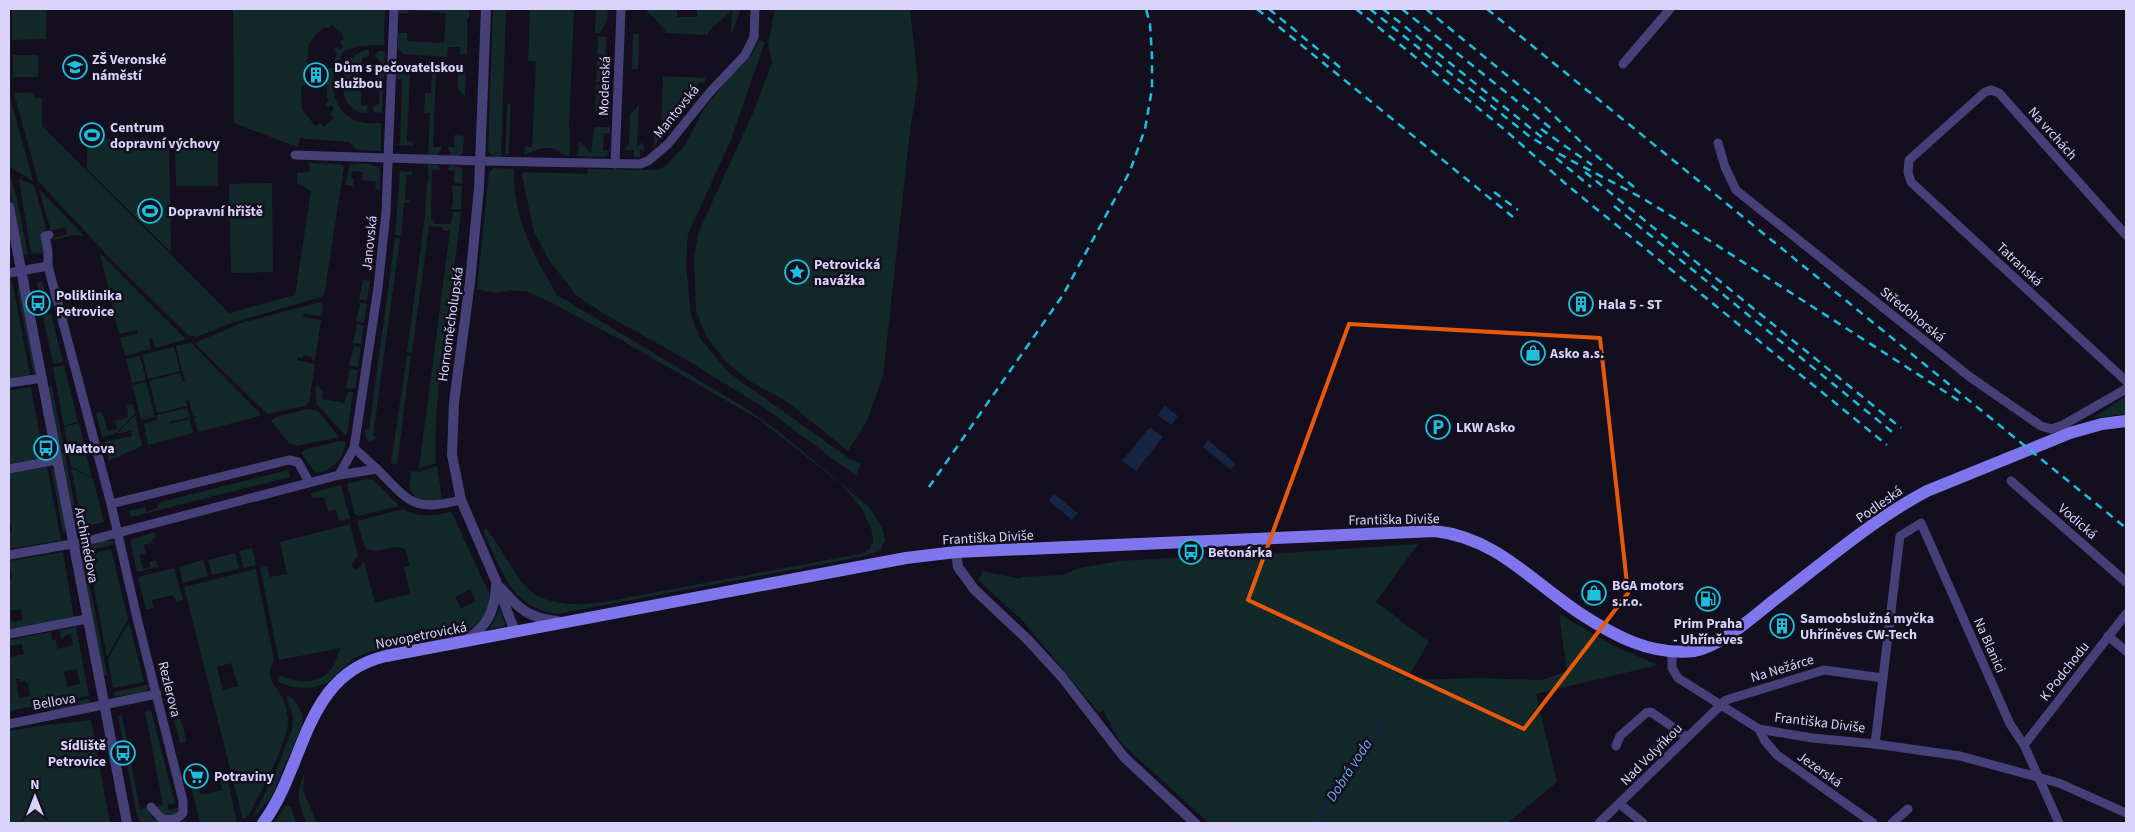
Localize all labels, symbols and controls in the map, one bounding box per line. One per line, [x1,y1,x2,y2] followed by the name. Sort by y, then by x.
[92,50,166,86] place label: ZŠ Veronské náměstí
[62,54,88,80] school or university icon: ZŠ Veronské náměstí
[594,56,616,116] street label: Modenská
[334,58,464,94] place label: Dům s pečovatelskou službou
[303,62,329,88] building icon: Dům s pečovatelskou službou
[649,81,704,142] street label: Mantovská
[2023,103,2082,165] street label: Na vrchách
[110,118,220,154] place label: Centrum dopravní výchovy
[79,122,105,148] sports icon: Centrum dopravní výchovy
[137,198,163,224] sports icon: Dopravní hřiště
[168,202,263,222] place label: Dopravní hřiště
[357,215,383,272] street label: Janovská
[1992,238,2047,291] street label: Tatranská
[814,255,880,291] place label: Petrovická navážka
[784,259,810,285] place icon: Petrovická navážka
[433,266,469,383] street label: Hornoměcholupská
[1876,282,1949,347] street label: Středohorská
[56,286,122,322] place label: Poliklinika Petrovice
[25,290,51,316] bus stop icon: Poliklinika Petrovice
[1568,291,1594,317] building icon: Hala 5 - ST
[1598,295,1662,315] place label: Hala 5 - ST
[1520,340,1546,366] shop icon: Asko a.s.
[1549,344,1604,364] place label: Asko a.s.
[1425,414,1451,440] parking icon: LKW Asko
[1456,418,1516,438] place label: LKW Asko
[33,435,59,461] bus stop icon: Wattova
[64,439,115,459] place label: Wattova
[1852,481,1907,528] street label: Podleská
[2053,499,2101,544] street label: Vodická
[69,506,103,585] street label: Archimédova
[1348,509,1440,531] street label: Františka Diviše
[942,526,1034,550] street label: Františka Diviše
[1178,539,1204,565] bus stop icon: Betonárka
[1208,543,1272,563] place label: Betonárka
[1612,576,1684,612] place label: BGA motors s.r.o.
[1581,580,1607,606] shop icon: BGA motors s.r.o.
[1695,586,1721,612] fuel station icon: Prim Praha - Uhříněves
[1800,609,1934,645] place label: Samoobslužná myčka Uhříněves CW-Tech
[1769,613,1795,639] building icon: Samoobslužná myčka Uhříněves CW-Tech
[1673,614,1743,650] place label: Prim Praha - Uhříněves
[1968,615,2010,676] street label: Na Blanici
[374,617,468,655] street label: Novopetrovická
[2035,638,2094,706] street label: K Podchodu
[1748,650,1817,688] street label: Na Nežárce
[152,659,186,719] street label: Rezlerova
[31,688,77,716] street label: Bellova
[1773,707,1867,738] street label: Františka Diviše
[1616,719,1687,790] street label: Nad Volyňkou
[1321,735,1378,806] water label: Dobrá voda
[48,736,106,772] place label: Sídliště Petrovice
[110,740,136,766] bus stop icon: Sídliště Petrovice
[1793,747,1846,793] street label: Jezerská
[183,763,209,789] supermarket icon: Potraviny
[214,767,275,787] place label: Potraviny
[10,772,60,822] north arrow
[30,775,40,795] text: N

